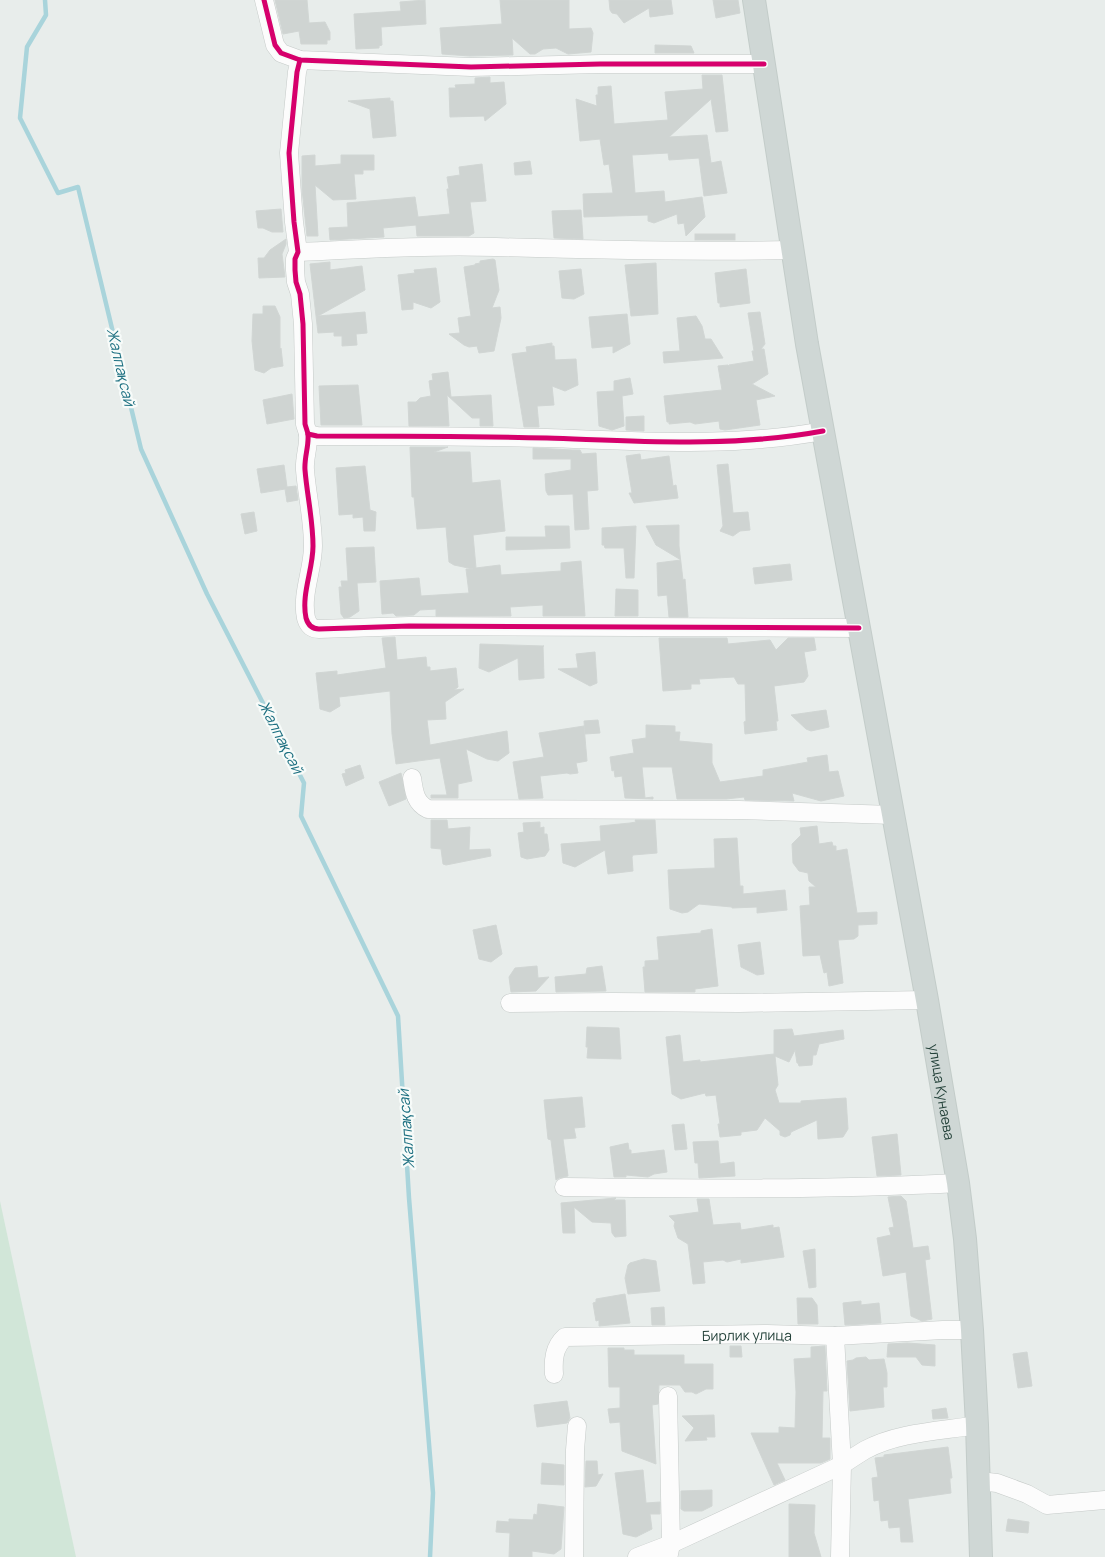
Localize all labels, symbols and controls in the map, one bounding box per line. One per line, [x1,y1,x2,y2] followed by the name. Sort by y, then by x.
[102,326,140,409] water label: Жалпақсай
[254,697,309,778] water label: Жалпақсай
[925,1042,960,1141] street label: улица Кунаева
[393,1087,419,1169] water label: Жалпақсай
[702,1324,792,1344] street label: Бирлик улица

